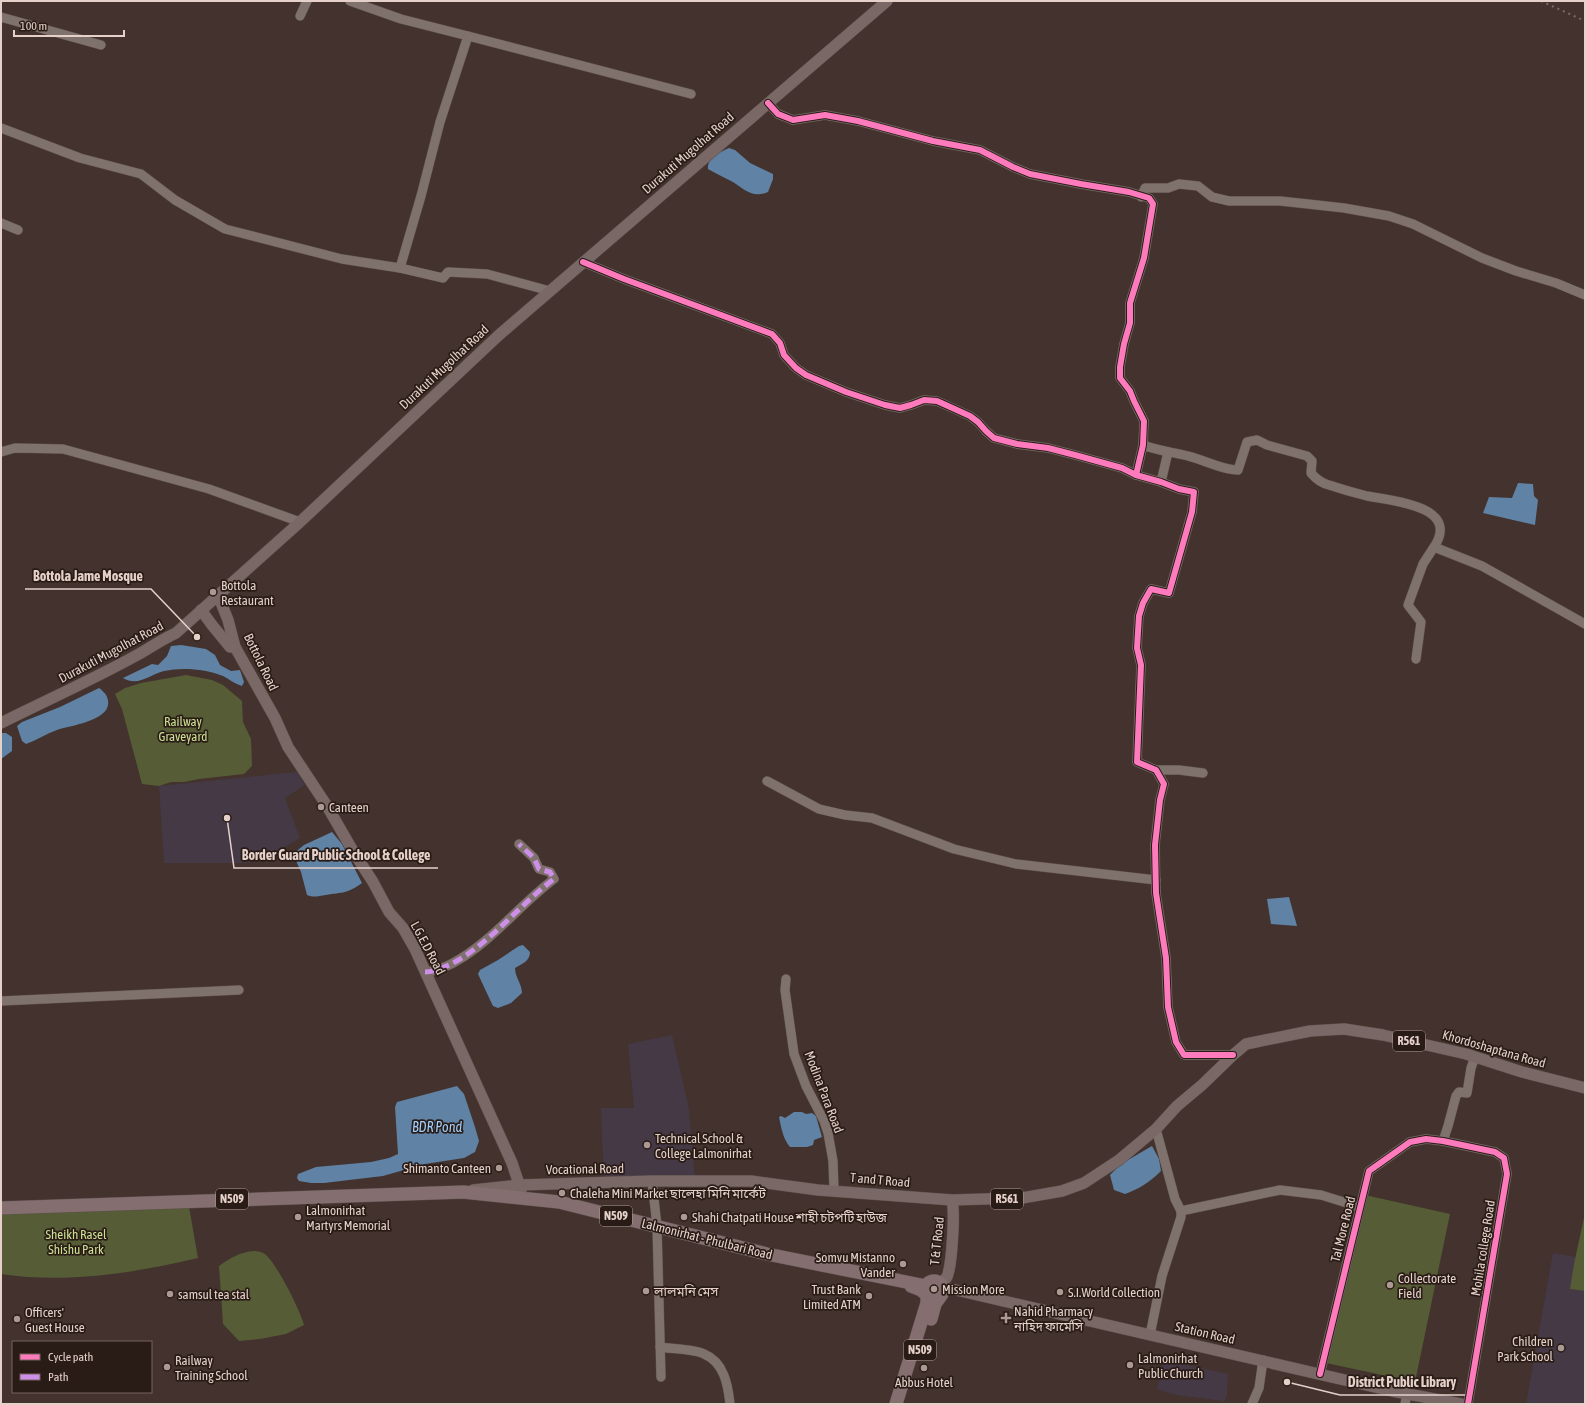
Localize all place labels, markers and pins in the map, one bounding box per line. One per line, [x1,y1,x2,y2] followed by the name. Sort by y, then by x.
[25,563,151,589] callout: Bottola Jame Mosque
[221,578,274,608] place label: Bottola Restaurant
[208,587,218,597] marker: Bottola Restaurant
[329,800,369,815] place label: Canteen
[316,802,326,812] marker: Canteen
[234,842,438,868] callout: Border Guard Public School & College
[655,1131,752,1161] place label: Technical School & College Lalmonirhat
[642,1140,652,1150] marker: Technical School & College Lalmonirhat
[403,1161,491,1176] place label: Shimanto Canteen
[494,1163,504,1173] marker: Shimanto Canteen
[570,1186,767,1201] place label: Chaleha Mini Market ছালেহা মিনি মার্কেট
[557,1188,567,1198] marker: Chaleha Mini Market ছালেহা মিনি মার্কেট
[306,1203,391,1233] place label: Lalmonirhat Martyrs Memorial
[692,1210,888,1225] place label: Shahi Chatpati House শাহী চটপটি হাউজ
[293,1212,303,1222] marker: Lalmonirhat Martyrs Memorial
[679,1212,689,1222] marker: Shahi Chatpati House শাহী চটপটি হাউজ
[816,1250,895,1280] place label: Somvu Mistanno Vander
[898,1259,908,1269] marker: Somvu Mistanno Vander
[1398,1271,1456,1301] place label: Collectorate Field
[1385,1280,1395,1290] marker: Collectorate Field
[803,1282,861,1312] place label: Trust Bank Limited ATM
[942,1282,1005,1297] place label: Mission More
[653,1284,719,1299] place label: লালমনি মেস
[929,1284,939,1294] marker: Mission More
[1068,1285,1160,1300] place label: S.I.World Collection
[641,1286,651,1296] marker: লালমনি মেস
[178,1287,250,1302] place label: samsul tea stal
[1055,1287,1065,1297] marker: S.I.World Collection
[165,1289,175,1299] marker: samsul tea stal
[864,1291,874,1301] marker: Trust Bank Limited ATM
[1013,1304,1094,1334] place label: Nahid Pharmacy নাহিদ ফার্মেসি
[25,1305,85,1335] place label: Officers' Guest House
[1001,1313,1011,1323] marker: Nahid Pharmacy নাহিদ ফার্মেসি
[12,1314,22,1324] marker: Officers' Guest House
[1497,1334,1554,1364] place label: Children Park School
[1556,1343,1566,1353] marker: Children Park School
[1138,1351,1203,1381] place label: Lalmonirhat Public Church
[175,1353,248,1383] place label: Railway Training School
[1125,1360,1135,1370] marker: Lalmonirhat Public Church
[162,1362,172,1372] marker: Railway Training School
[919,1363,929,1373] marker: Abbus Hotel
[1340,1369,1465,1395] callout: District Public Library
[895,1375,954,1390] place label: Abbus Hotel

